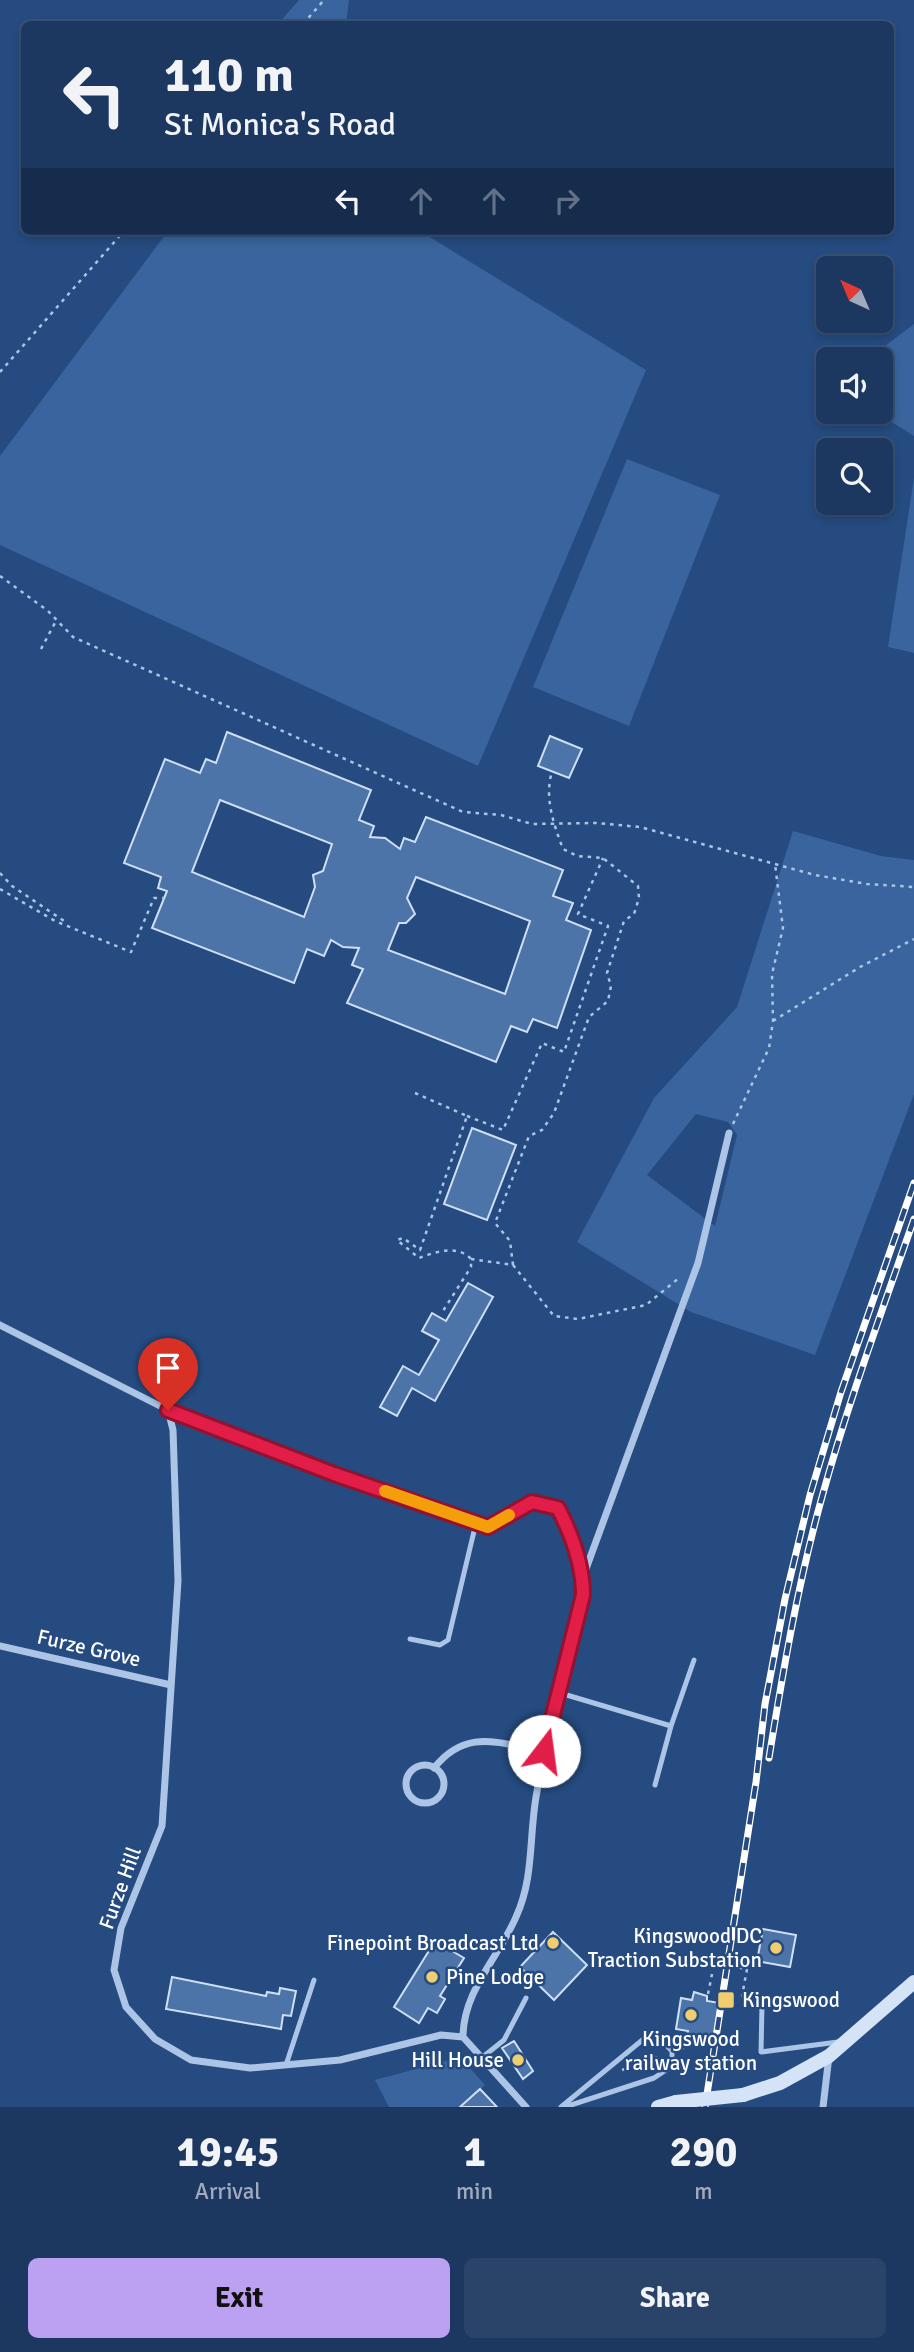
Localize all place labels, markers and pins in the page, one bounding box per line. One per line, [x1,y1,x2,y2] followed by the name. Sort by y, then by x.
[138,1338,198,1410] pin
[588,1923,762,1973] place label: Kingswood DC Traction Substation
[327,1930,539,1956] place label: Finepoint Broadcast Ltd
[545,1935,561,1951] marker: Finepoint Broadcast Ltd
[768,1940,784,1956] marker: Kingswood DC Traction Substation
[446,1964,544,1990] place label: Pine Lodge
[424,1969,440,1985] marker: Pine Lodge
[742,1987,840,2013] place label: Kingswood
[716,1990,736,2010] marker: Kingswood
[683,2007,699,2023] marker: Kingswood railway station
[625,2026,757,2076] place label: Kingswood railway station
[411,2047,504,2073] place label: Hill House
[510,2052,526,2068] marker: Hill House

